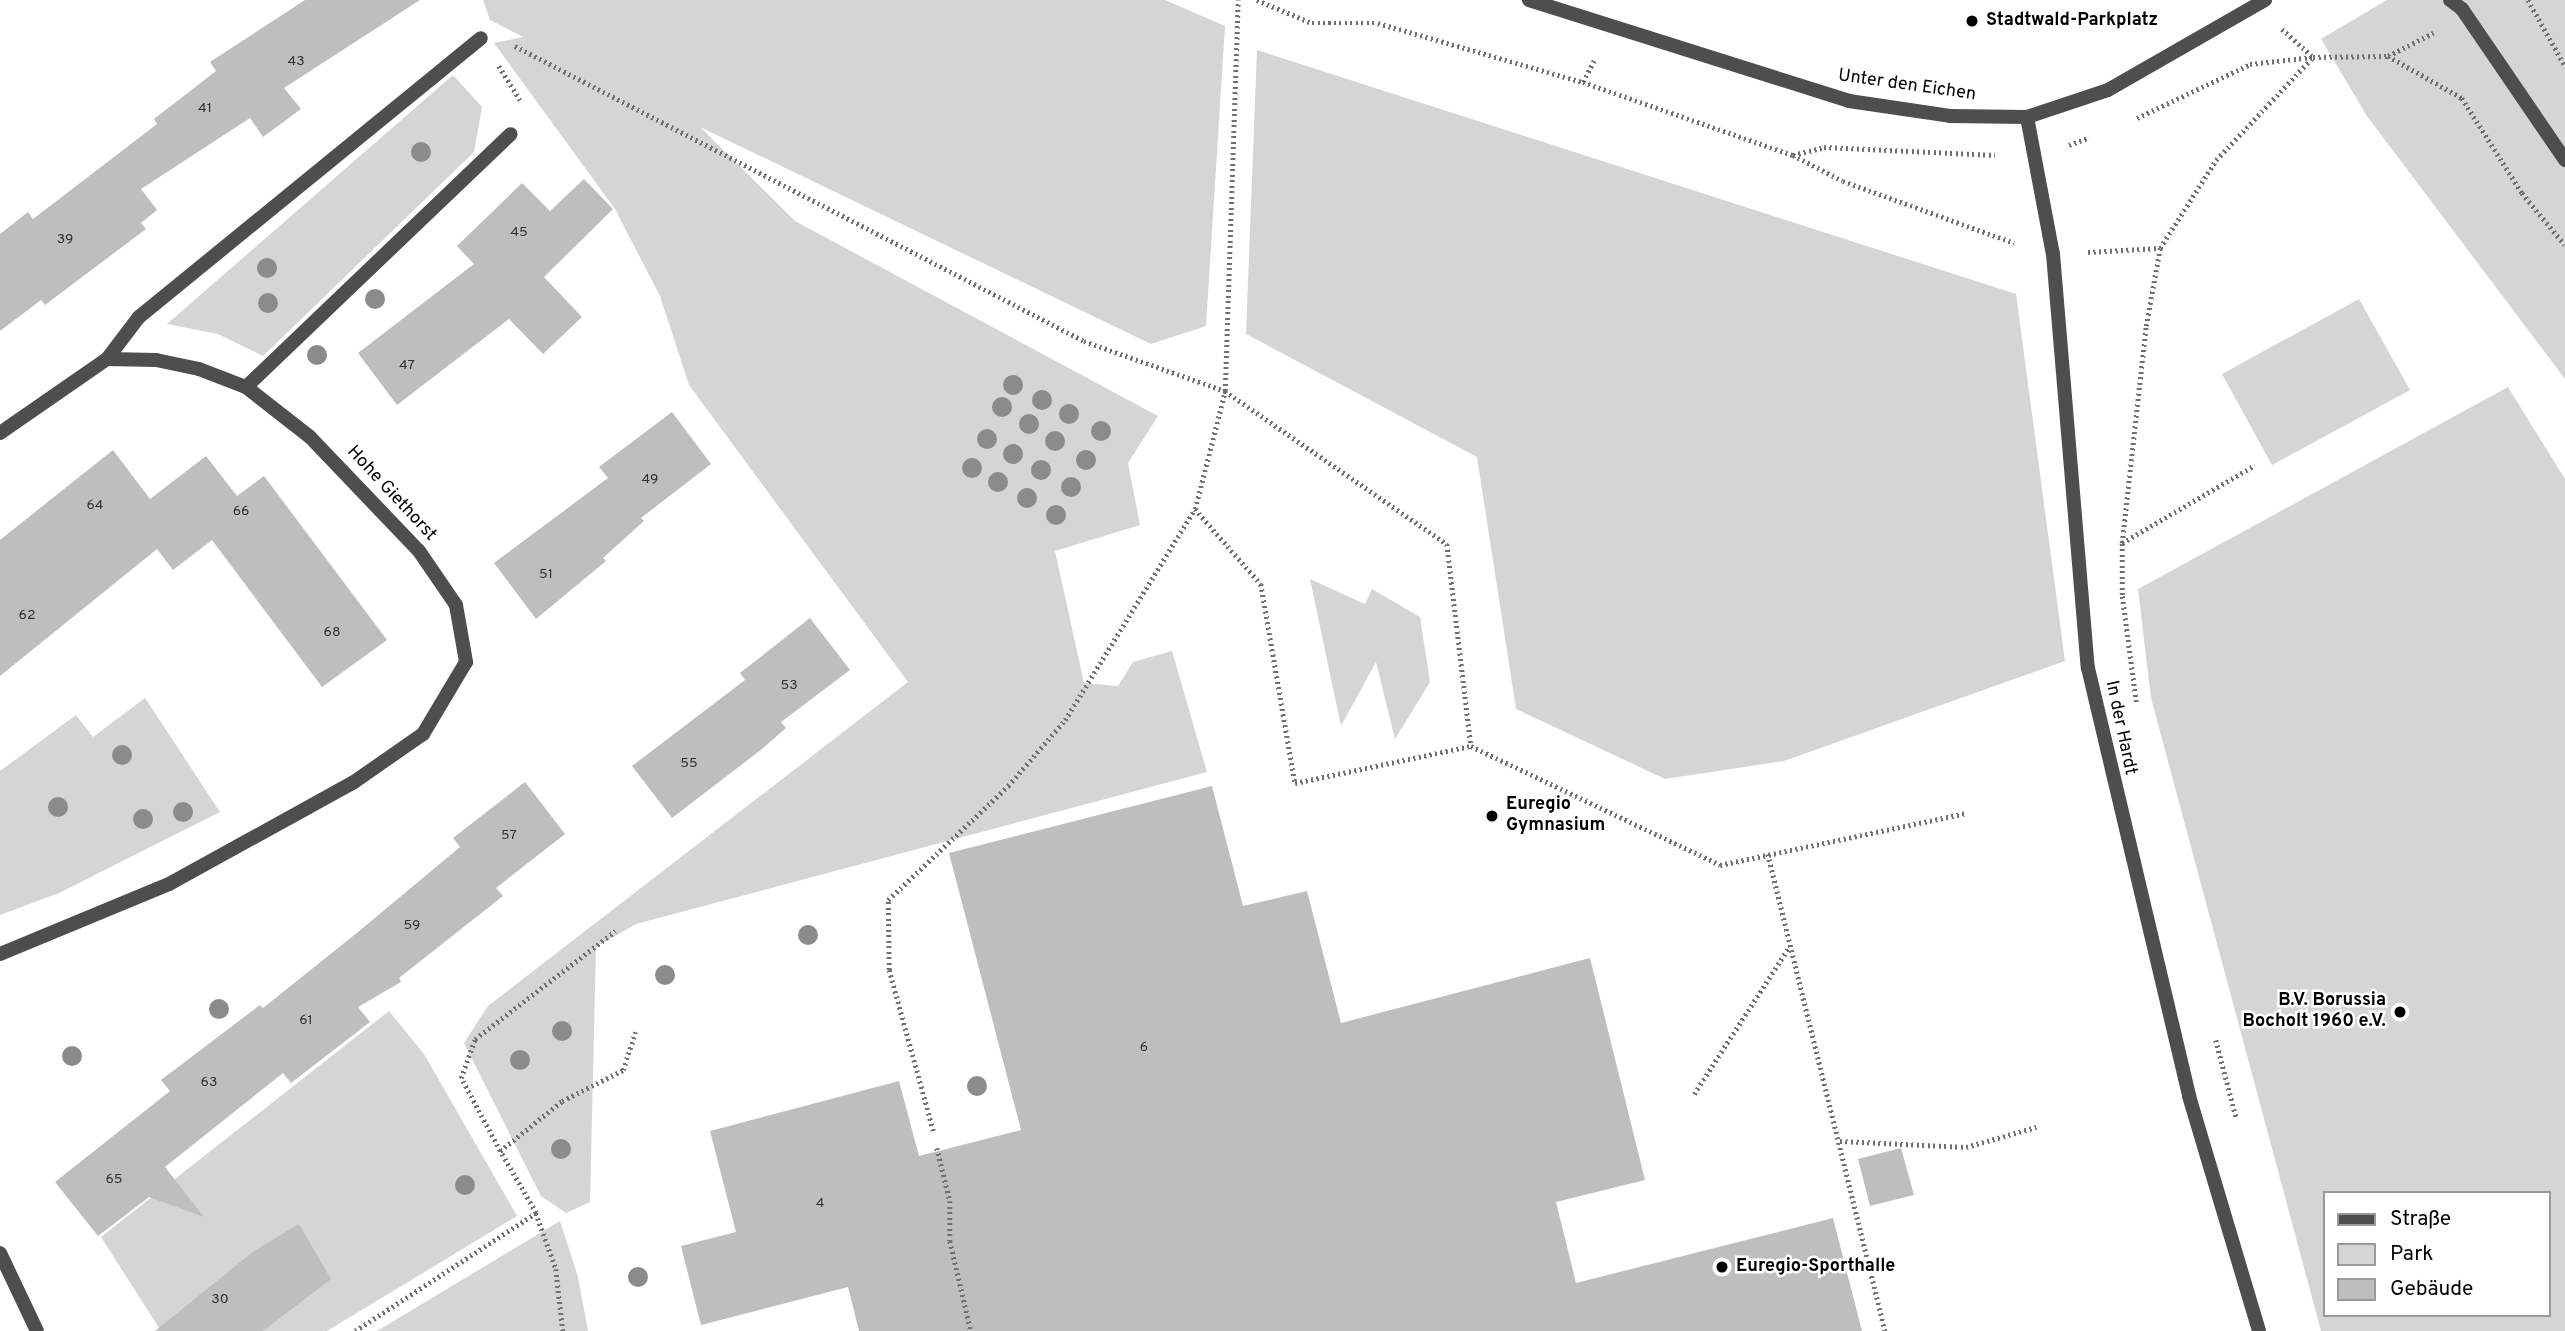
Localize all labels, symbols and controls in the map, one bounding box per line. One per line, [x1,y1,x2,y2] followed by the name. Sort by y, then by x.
[1986,10,2158,32] place label: Stadtwald-Parkplatz
[1964,13,1980,29] marker: Stadtwald-Parkplatz
[287,54,305,70] house number: 43
[1837,66,1977,106] street label: Unter den Eichen
[198,101,212,117] house number: 41
[510,225,528,241] house number: 45
[57,232,73,248] house number: 39
[399,358,415,374] house number: 47
[341,442,441,546] street label: Hohe Giethorst
[642,472,658,488] house number: 49
[86,498,104,514] house number: 64
[233,504,249,520] house number: 66
[539,567,553,583] house number: 51
[19,608,35,624] house number: 62
[324,625,340,641] house number: 68
[780,678,798,694] house number: 53
[2099,679,2141,777] street label: In der Hardt
[680,756,698,772] house number: 55
[1506,795,1605,838] place label: Euregio Gymnasium
[1484,808,1500,824] marker: Euregio Gymnasium
[501,828,517,844] house number: 57
[404,918,420,934] house number: 59
[2243,991,2386,1034] place label: B.V. Borussia Bocholt 1960 e.V.
[2392,1004,2408,1020] marker: B.V. Borussia Bocholt 1960 e.V.
[299,1013,313,1029] house number: 61
[1140,1040,1148,1056] house number: 6
[201,1075,217,1091] house number: 63
[105,1172,123,1188] house number: 65
[2324,1191,2551,1317] legend
[816,1196,824,1212] house number: 4
[2390,1206,2451,1233] text: Straße
[2390,1241,2433,1268] text: Park
[1736,1256,1895,1278] place label: Euregio-Sporthalle
[1714,1259,1730,1275] marker: Euregio-Sporthalle
[2390,1276,2473,1303] text: Gebäude
[211,1292,229,1308] house number: 30

